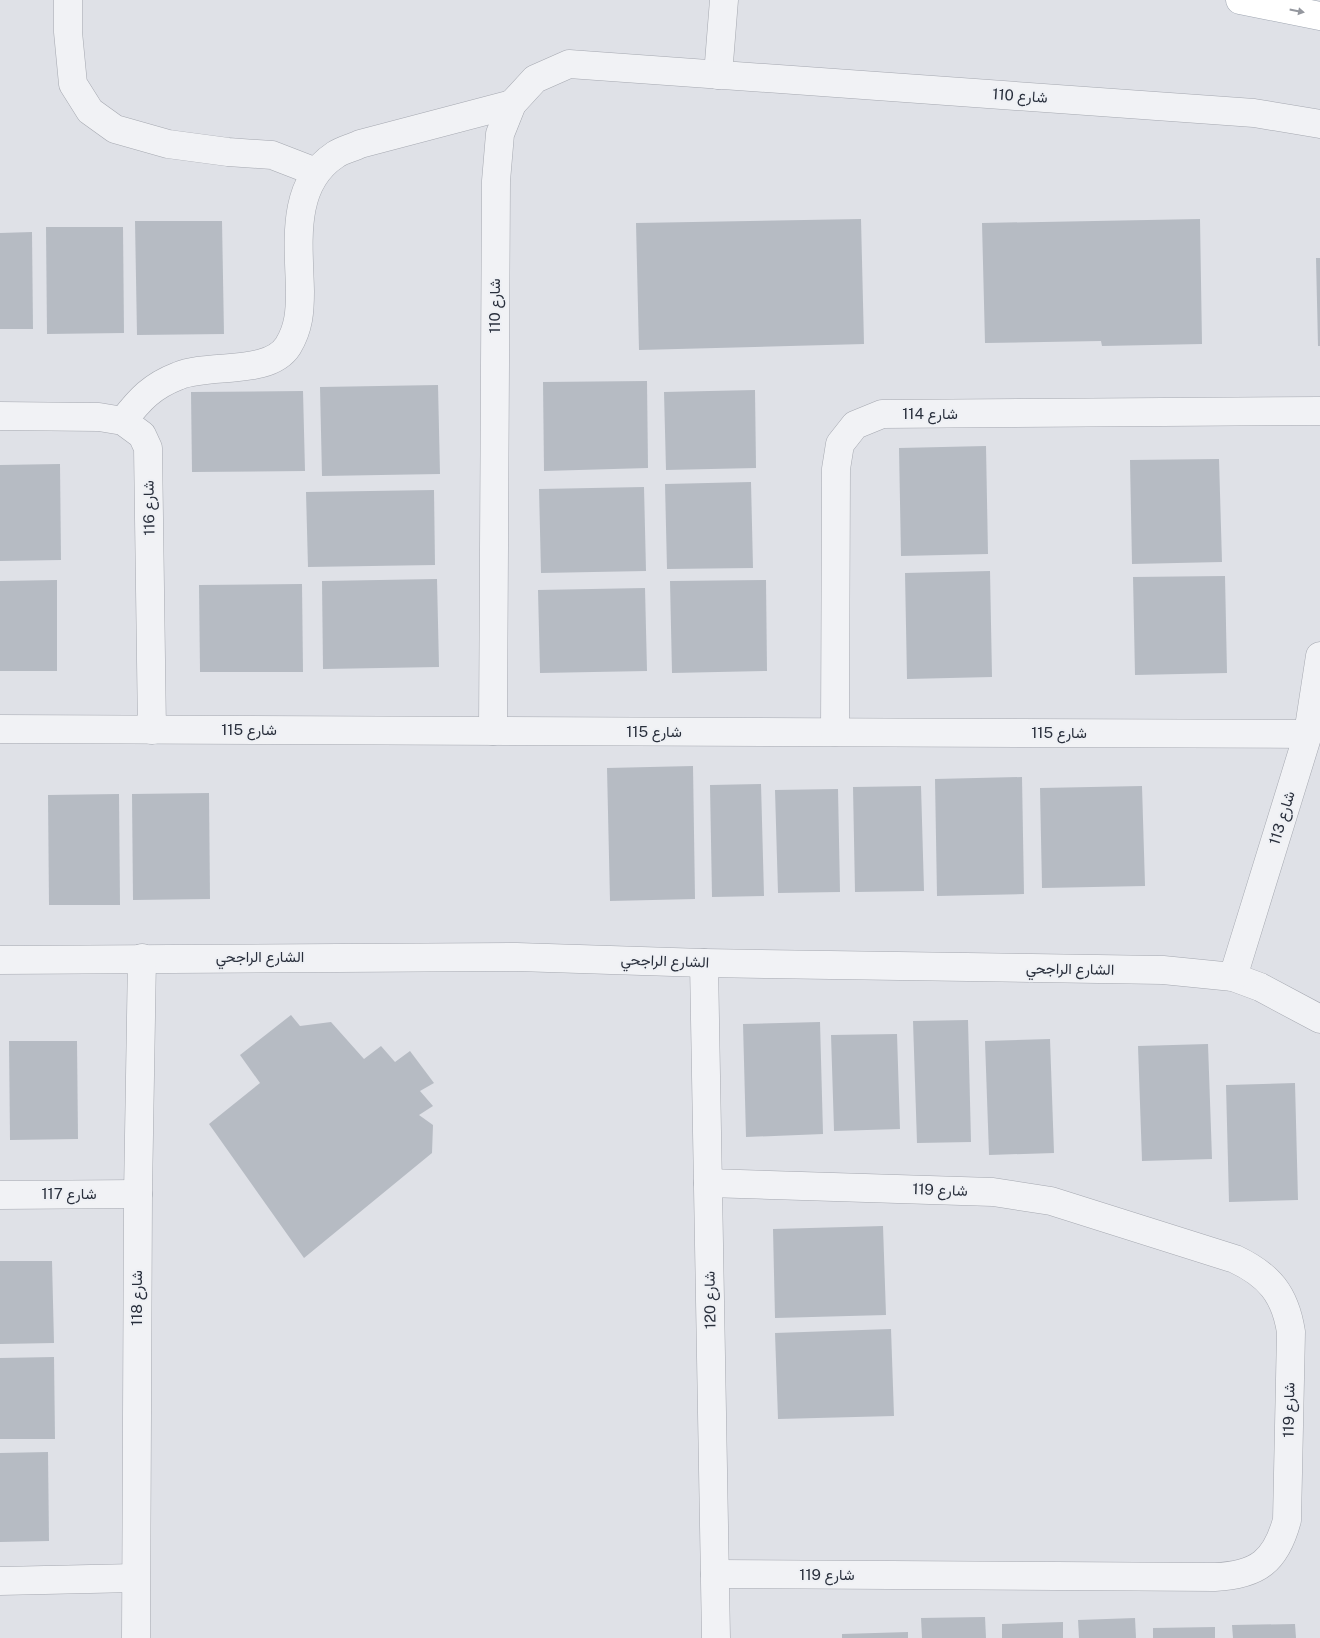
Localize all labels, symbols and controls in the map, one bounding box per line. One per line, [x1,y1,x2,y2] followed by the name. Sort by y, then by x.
[1290,8,1306,16] one-way arrow
[992,85,1048,109] street label: شارع 110
[486,278,506,334] street label: شارع 110
[902,405,958,425] street label: 114 شارع
[140,480,160,536] street label: شارع 116
[221,721,277,741] street label: شارع 115
[626,723,682,743] street label: شارع 115
[1031,724,1087,744] street label: شارع 115
[1265,789,1301,848] street label: شارع 113
[216,948,304,970] street label: الشارع الراجحي
[620,950,710,976] street label: الشارع الراجحي
[1026,959,1114,983] street label: الشارع الراجحي
[912,1180,968,1202] street label: شارع 119
[41,1185,97,1205] street label: شارع 117
[128,1270,148,1326] street label: شارع 118
[700,1271,722,1329] street label: شارع 120
[1280,1382,1300,1438] street label: شارع 119
[799,1566,855,1586] street label: شارع 119

